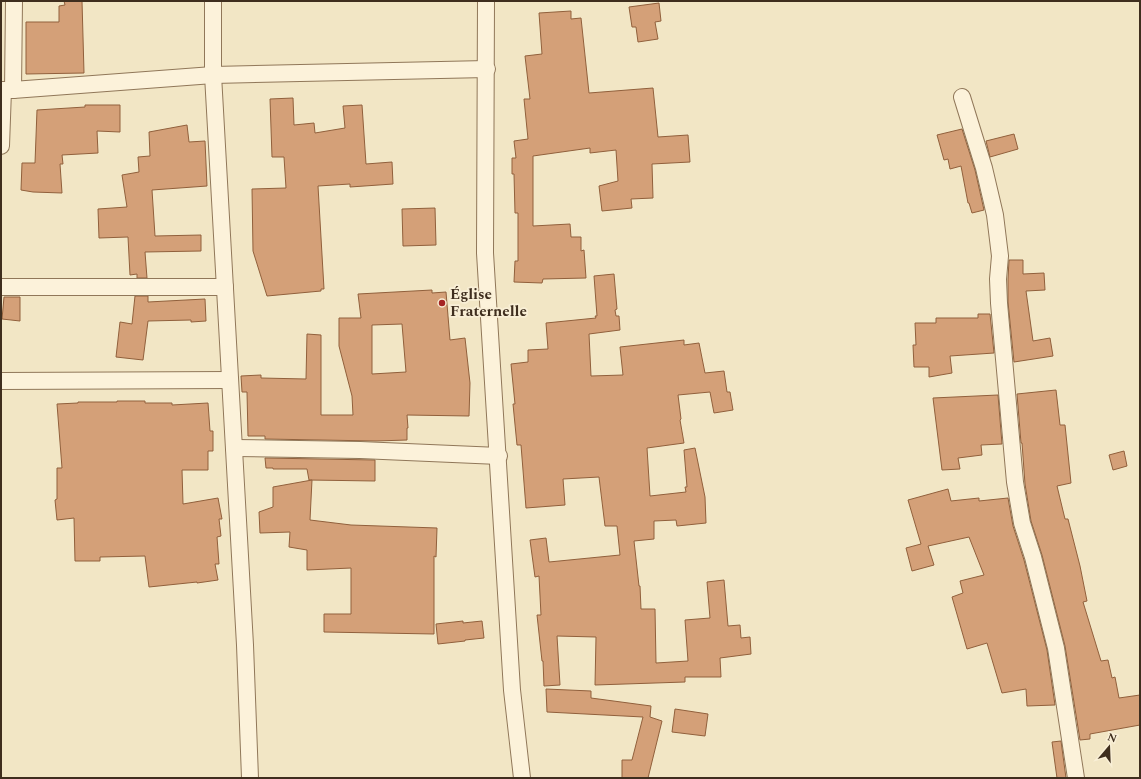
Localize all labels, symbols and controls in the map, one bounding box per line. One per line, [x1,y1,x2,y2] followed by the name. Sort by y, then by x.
[450,283,527,323] place label: Église Fraternelle
[437,298,447,308] marker: Église Fraternelle
[1089,727,1129,767] north arrow
[1105,729,1119,748] text: N

